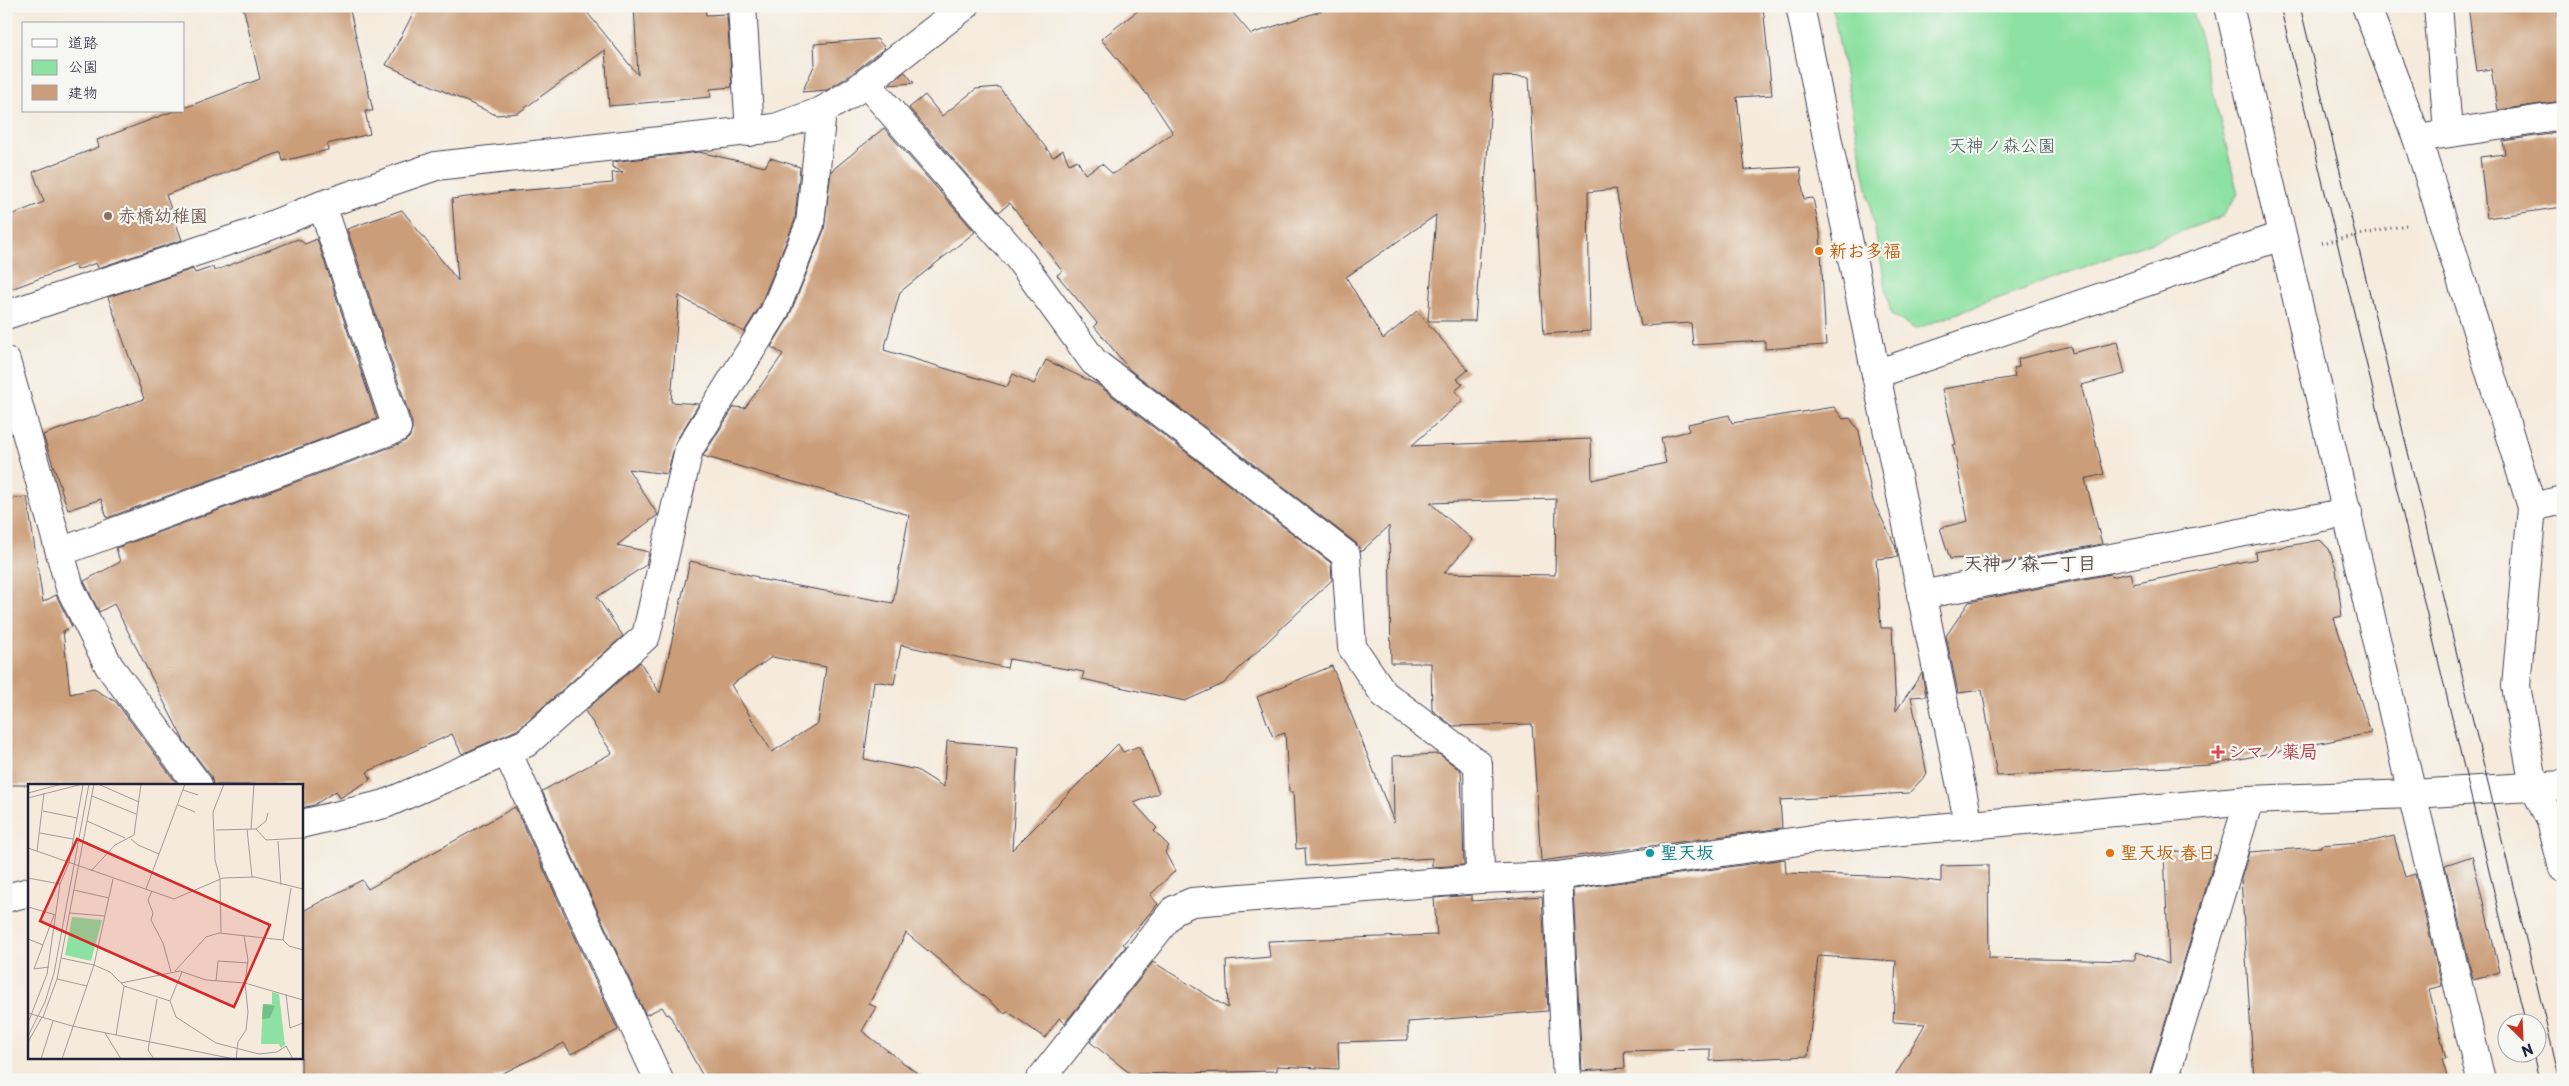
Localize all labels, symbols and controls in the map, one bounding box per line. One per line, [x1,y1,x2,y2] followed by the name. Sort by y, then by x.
[22,22,185,112] legend
[68,30,98,53] text: 道路
[68,54,98,77] text: 公園
[68,80,98,103] text: 建物
[1948,131,2056,158] park label: 天神ノ森公園
[118,201,208,228] place label: 赤橋幼稚園
[102,210,114,222] marker: 赤橋幼稚園
[1829,236,1901,263] place label: 新お多福
[1813,245,1825,257] marker: 新お多福
[1963,548,2097,576] district label: 天神ノ森一丁目
[2228,737,2318,764] place label: シマノ薬局
[2212,746,2224,758] marker: シマノ薬局
[28,784,302,1058] inset map
[1660,838,1714,865] place label: 聖天坂
[2120,838,2216,865] place label: 聖天坂 春日
[1644,847,1656,859] marker: 聖天坂
[2104,847,2116,859] marker: 聖天坂 春日
[2496,1014,2546,1064] north arrow
[2518,1038,2537,1062] text: N

